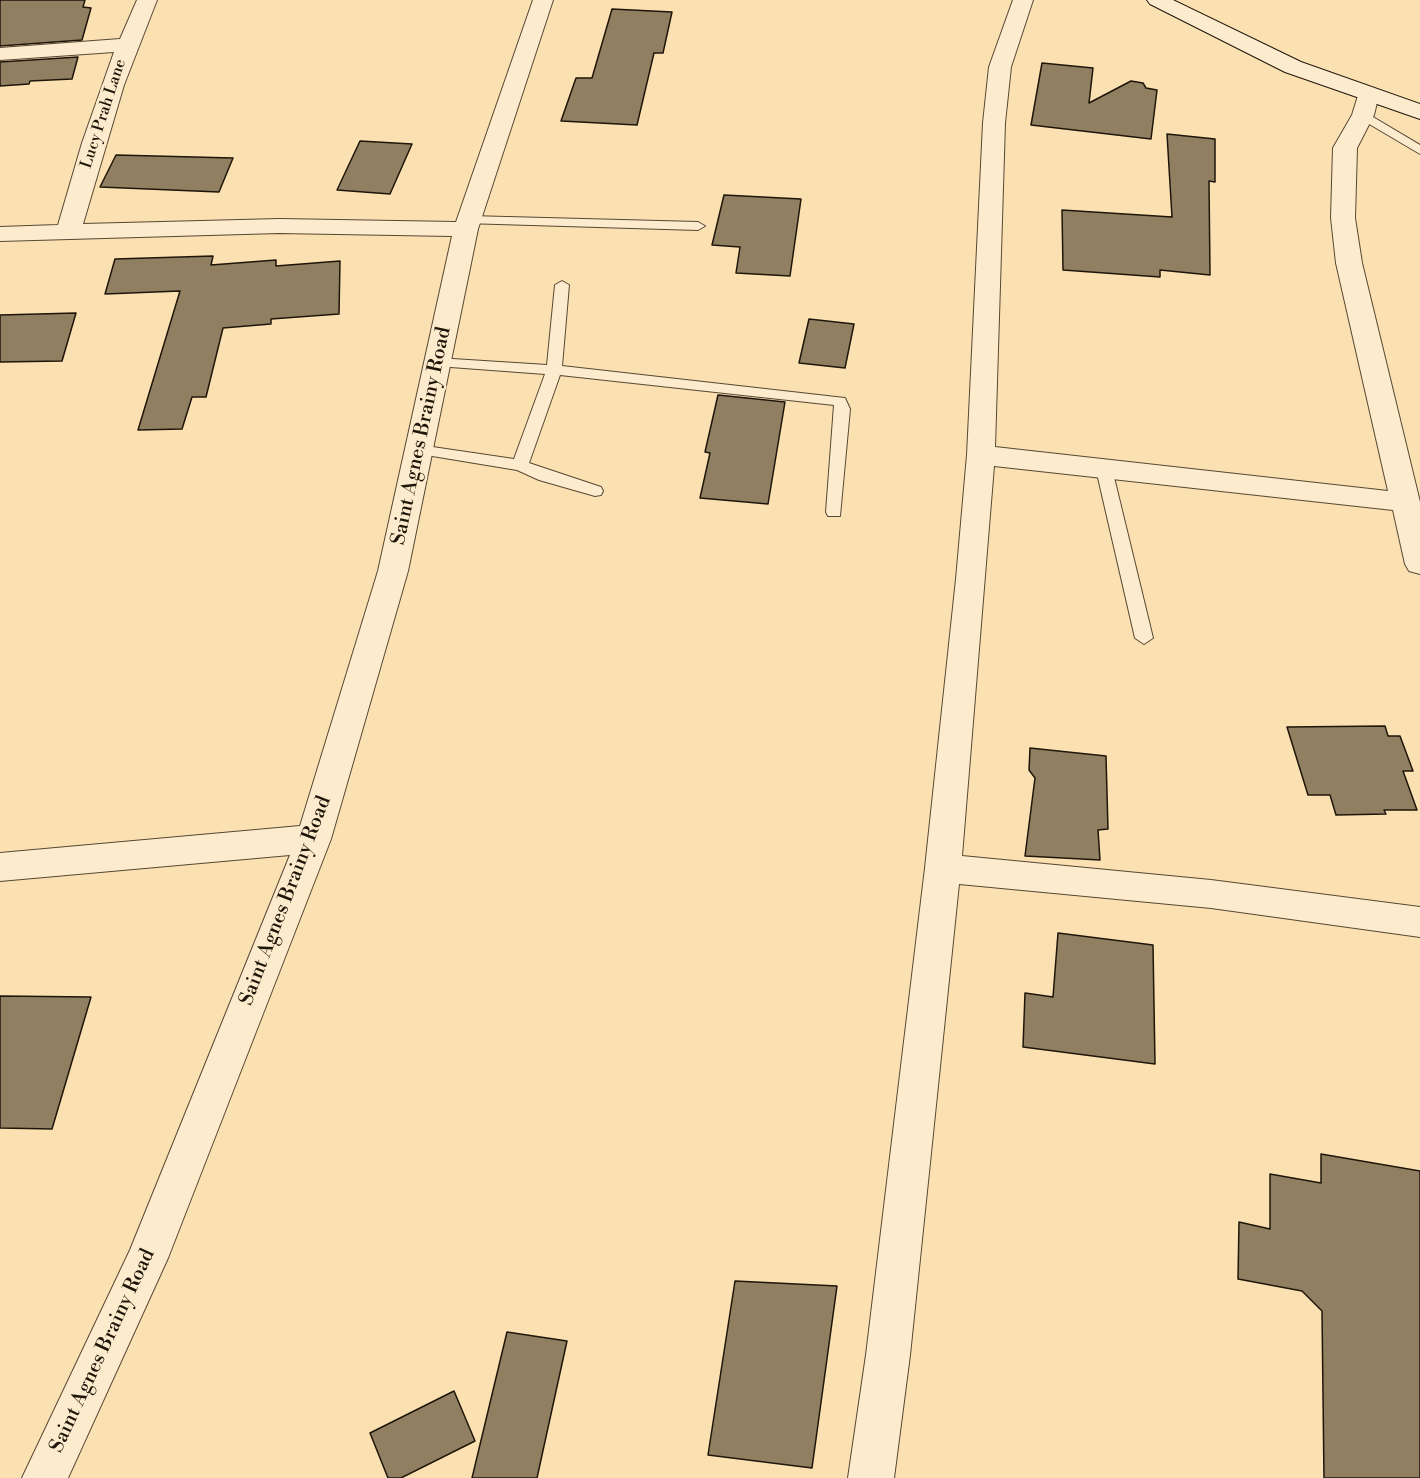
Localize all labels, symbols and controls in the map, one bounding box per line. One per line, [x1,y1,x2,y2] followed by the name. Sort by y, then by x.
[77,57,131,171] street label: Lucy Prah Lane
[387,325,457,547] street label: Saint Agnes Brainy Road
[235,793,337,1009] street label: Saint Agnes Brainy Road
[45,1245,161,1457] street label: Saint Agnes Brainy Road

